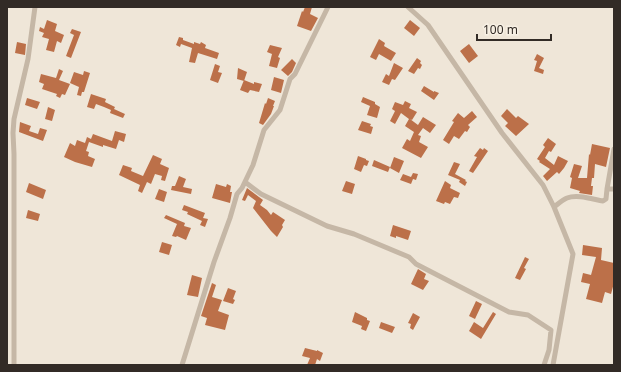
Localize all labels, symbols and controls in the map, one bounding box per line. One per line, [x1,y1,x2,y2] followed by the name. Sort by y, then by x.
[477,16,551,42] scale bar
[483,21,518,38] text: 100 m

